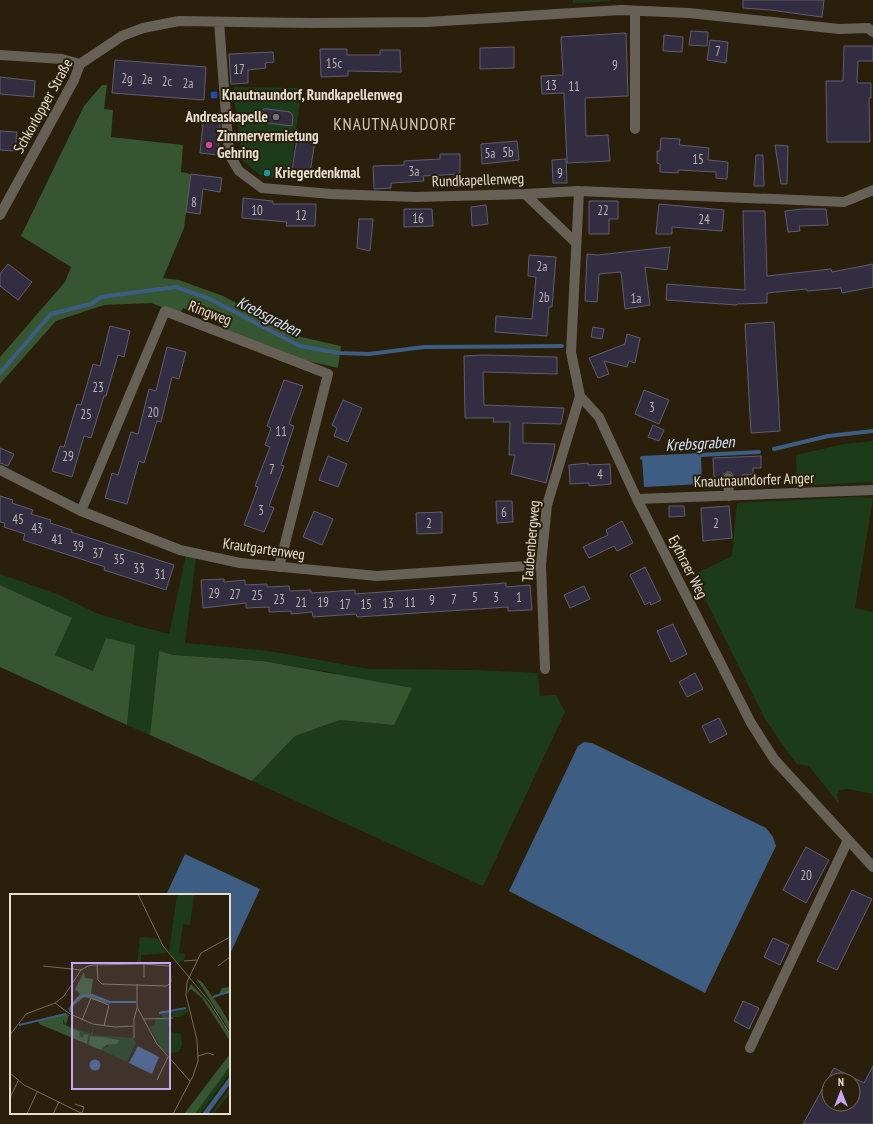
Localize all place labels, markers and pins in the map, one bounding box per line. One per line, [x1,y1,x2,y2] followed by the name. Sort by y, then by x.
[222,85,403,104] place label: Knautnaundorf, Rundkapellenweg
[209,90,219,100] marker: Knautnaundorf, Rundkapellenweg
[185,107,268,126] place label: Andreaskapelle
[271,112,281,122] marker: Andreaskapelle
[217,126,319,162] place label: Zimmervermietung Gehring
[204,140,214,150] marker: Zimmervermietung Gehring
[275,163,360,182] place label: Kriegerdenkmal
[262,168,272,178] marker: Kriegerdenkmal

